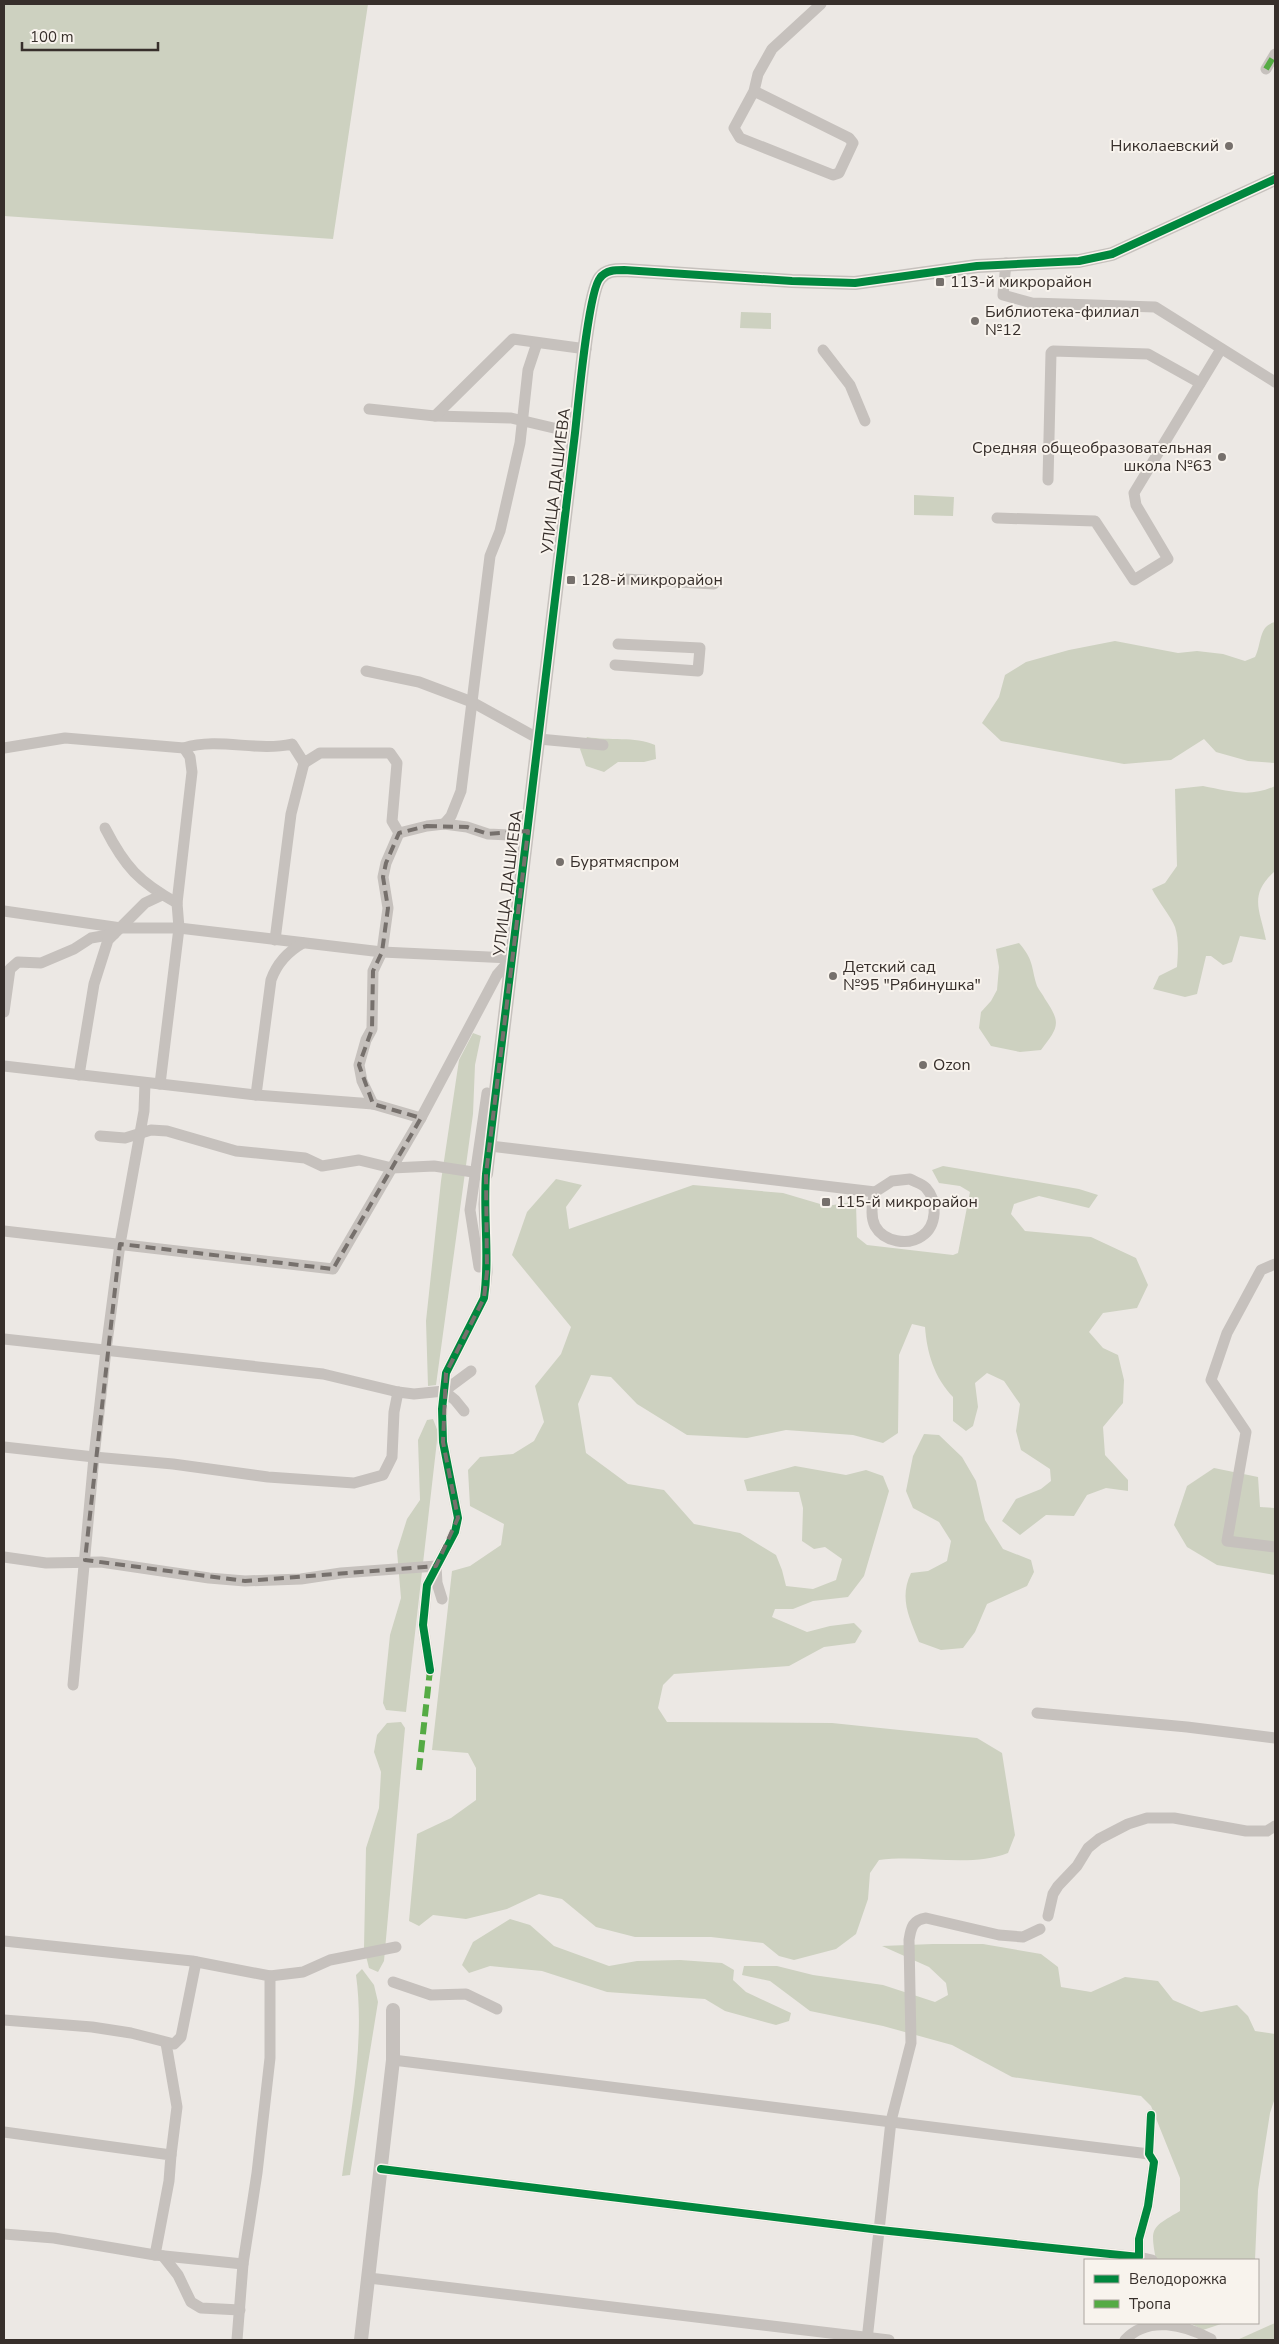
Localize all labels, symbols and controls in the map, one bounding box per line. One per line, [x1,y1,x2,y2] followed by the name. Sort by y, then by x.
[22,20,159,52] scale bar
[30,27,74,47] text: 100 m
[1110,135,1219,157] place label: Николаевский
[1223,140,1235,152] marker: Николаевский
[950,271,1092,293] place label: 113-й микрорайон
[934,276,946,288] marker: 113-й микрорайон
[985,301,1139,341] place label: Библиотека-филиал №12
[969,315,981,327] marker: Библиотека-филиал №12
[536,406,576,556] street label: УЛИЦА ДАШИЕВА
[972,437,1212,477] place label: Средняя общеобразовательная школа №63
[1216,451,1228,463] marker: Средняя общеобразовательная школа №63
[581,569,723,591] place label: 128-й микрорайон
[565,574,577,586] marker: 128-й микрорайон
[488,808,528,958] street label: УЛИЦА ДАШИЕВА
[570,851,679,873] place label: Бурятмяспром
[554,856,566,868] marker: Бурятмяспром
[843,956,981,996] place label: Детский сад №95 "Рябинушка"
[827,970,839,982] marker: Детский сад №95 "Рябинушка"
[933,1054,971,1076] place label: Ozon
[917,1059,929,1071] marker: Ozon
[836,1191,978,1213] place label: 115-й микрорайон
[820,1196,832,1208] marker: 115-й микрорайон
[1084,2259,1259,2324] legend
[1129,2269,1227,2289] text: Велодорожка
[1129,2294,1171,2314] text: Тропа

